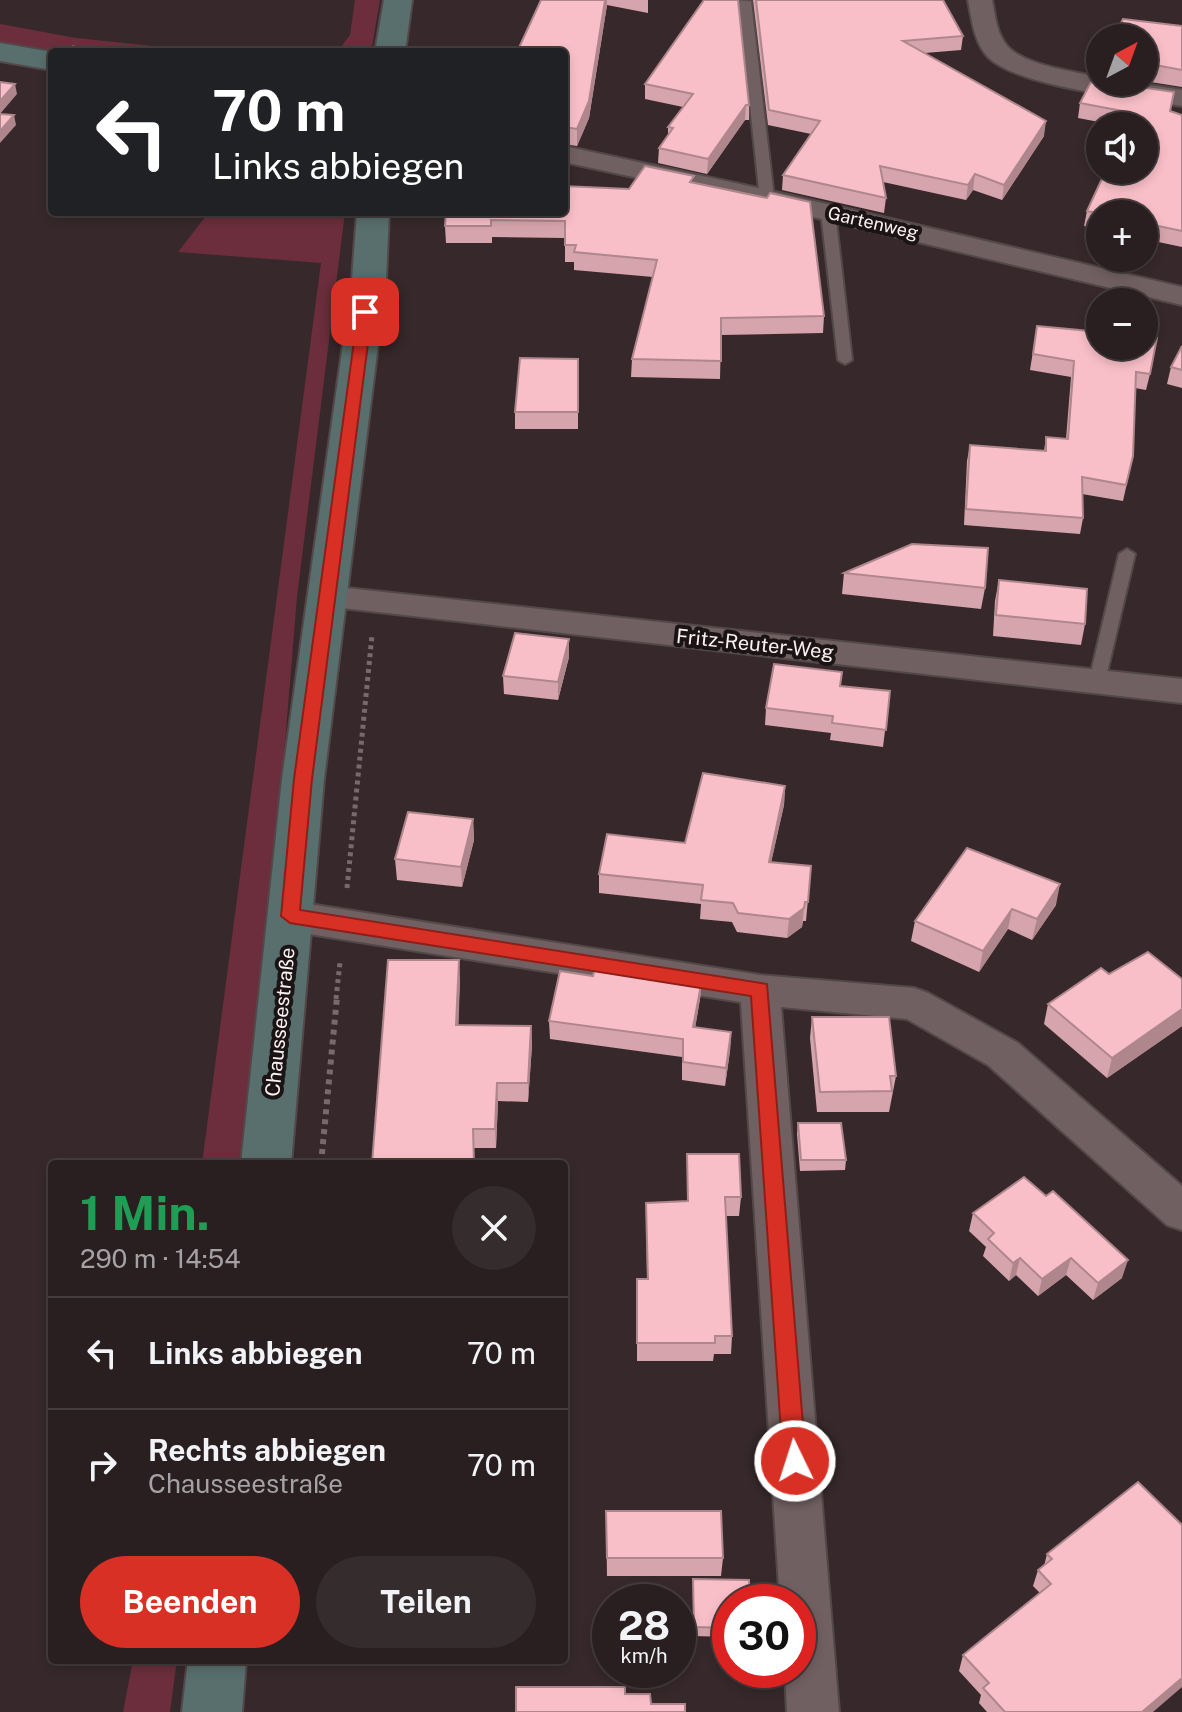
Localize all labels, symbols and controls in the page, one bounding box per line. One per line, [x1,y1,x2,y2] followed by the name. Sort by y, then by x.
[1086,24,1158,96] north arrow
[1086,24,1158,360] map controls
[212,78,345,144] text: 70 m
[80,80,184,184] icon: left
[1086,112,1158,184] button: sound
[212,145,464,187] text: Links abbiegen
[1086,200,1158,272] button: +
[826,202,920,243] street label: Gartenweg
[331,278,399,346] pin
[1086,288,1158,360] button: −
[343,290,387,334] icon: arrive
[675,624,835,664] street label: Fritz-Reuter-Weg
[260,946,300,1098] street label: Chausseestraße
[80,1184,210,1241] text: 1 Min.
[452,1186,536,1270] button: close
[80,1243,241,1274] text: 290 m · 14:54
[80,1331,124,1375] icon: left
[148,1335,363,1371] text: Links abbiegen
[467,1335,536,1371] text: 70 m
[753,1419,837,1503] position arrow
[148,1432,386,1468] text: Rechts abbiegen
[80,1443,124,1487] icon: right
[467,1447,536,1483] text: 70 m
[148,1468,343,1499] text: Chausseestraße
[80,1556,300,1648] button: Beenden
[316,1556,536,1648] button: Teilen
[712,1584,816,1688] speed limit sign: 30
[618,1602,670,1649] text: 28
[620,1644,668,1668] text: km/h

